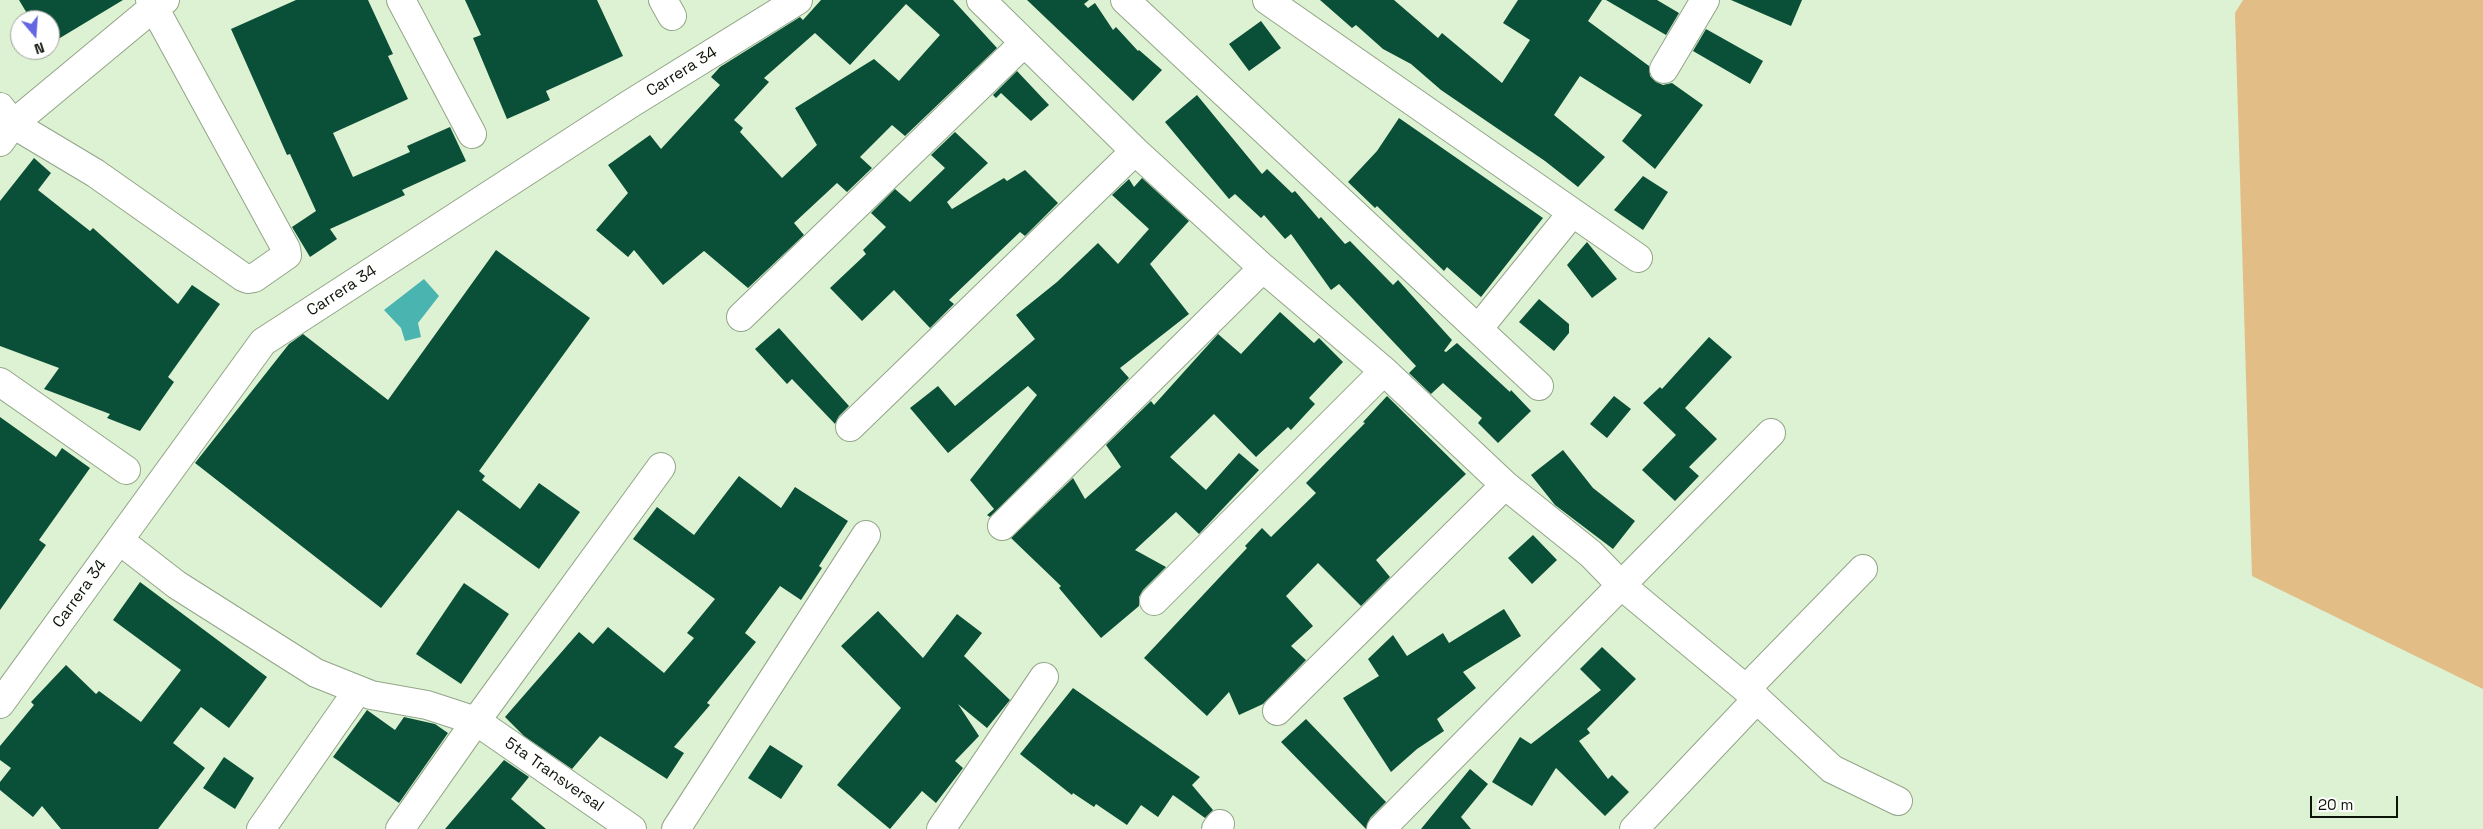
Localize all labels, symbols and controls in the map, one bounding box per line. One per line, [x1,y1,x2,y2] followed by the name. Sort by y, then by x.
[10,10,60,60] north arrow
[32,38,47,58] text: N
[643,43,721,101] street label: Carrera 34
[303,261,381,321] street label: Carrera 34
[49,556,111,632] street label: Carrera 34
[501,734,607,816] street label: 5ta Transversal
[2313,786,2400,818] scale bar
[2318,795,2353,814] text: 20 m

